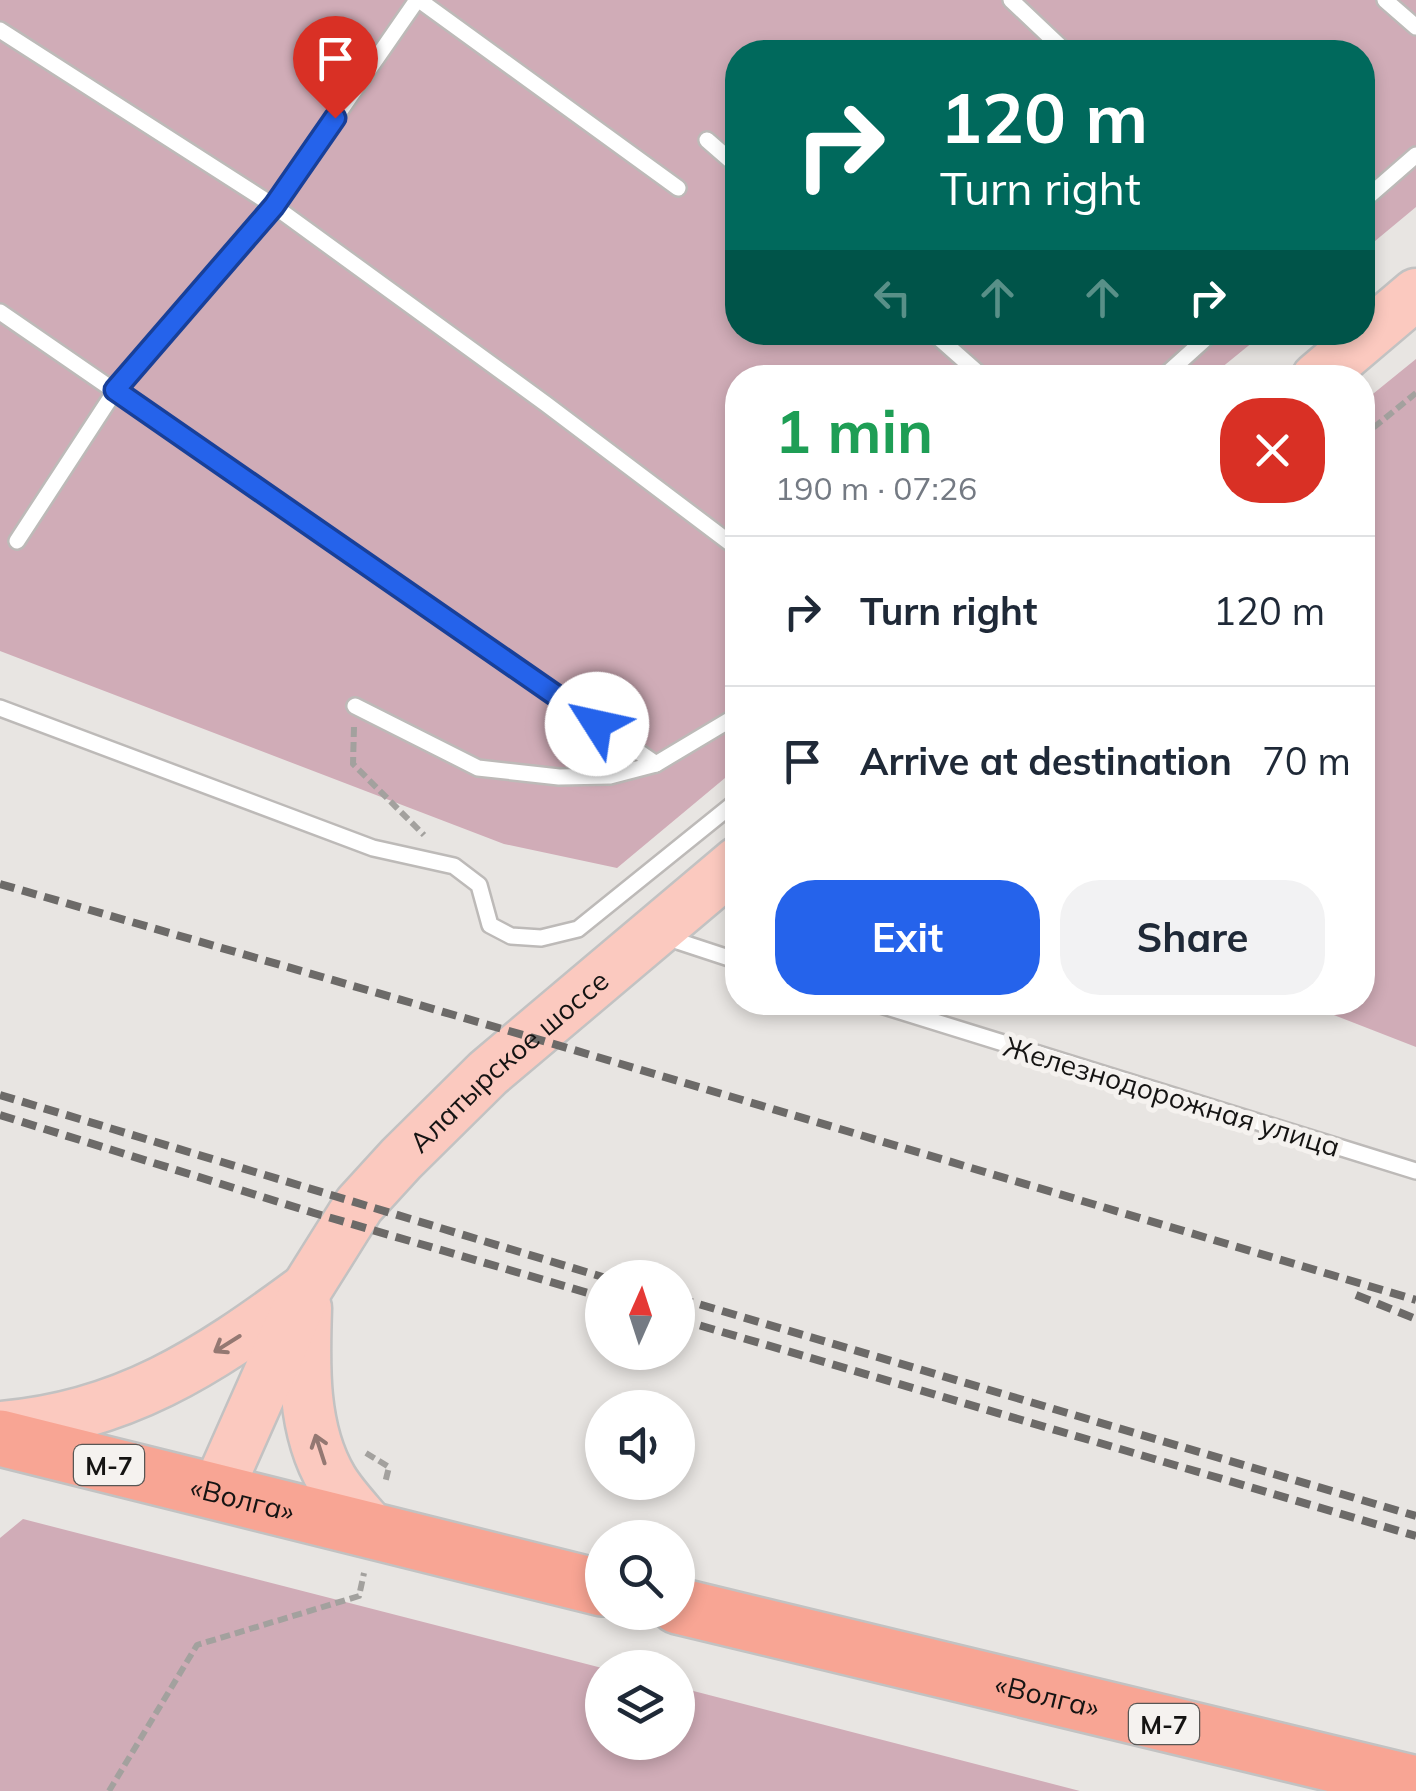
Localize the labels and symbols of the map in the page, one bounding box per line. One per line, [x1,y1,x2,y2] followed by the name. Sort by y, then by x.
[293,16,378,119] pin
[545,672,649,776] position arrow
[401,962,615,1159] street label: Алатырское шоссе
[1000,1028,1344,1164] street label: Железнодорожная улица
[585,1260,695,1370] north arrow
[214,1333,242,1354] one-way arrow
[309,1434,327,1465] one-way arrow
[74,1445,144,1485] road number: М-7
[187,1469,298,1528] street label: «Волга»
[992,1666,1103,1725] street label: «Волга»
[1129,1704,1199,1744] road number: М-7

